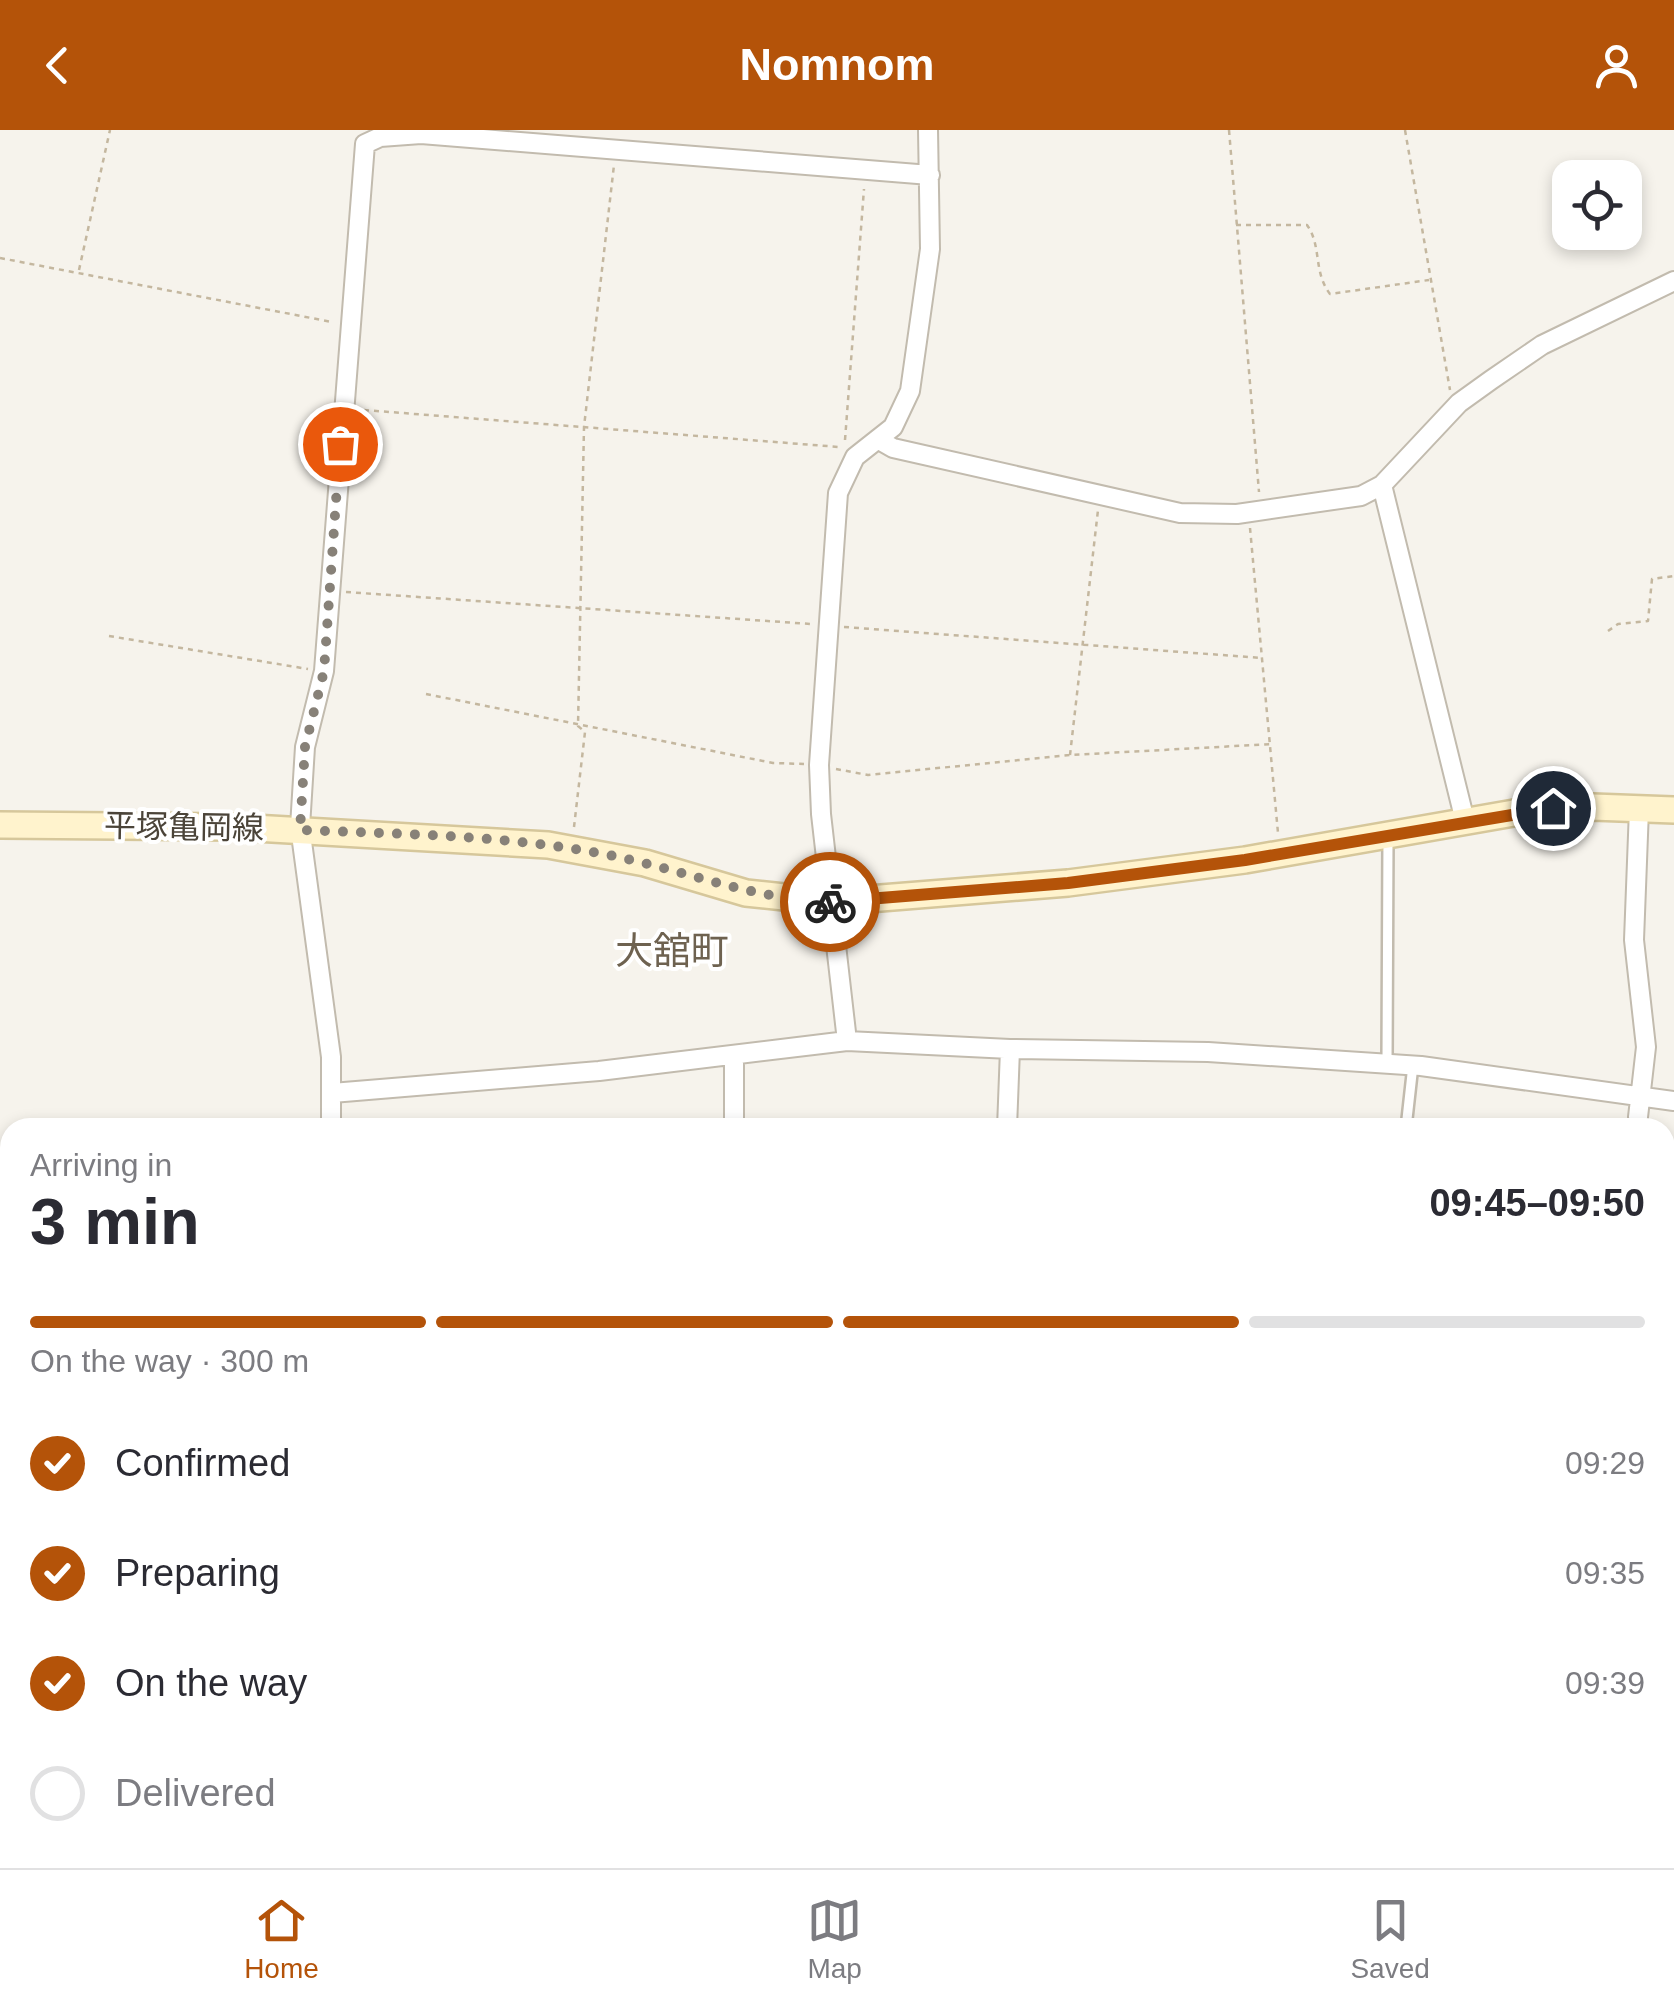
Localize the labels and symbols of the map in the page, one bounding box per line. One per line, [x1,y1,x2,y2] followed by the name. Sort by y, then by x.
[298,402,383,487] pin
[1511,766,1596,851] pin
[104,808,264,846] street label: 平塚亀岡線
[780,852,880,952] courier
[615,930,729,972] district label: 大舘町

